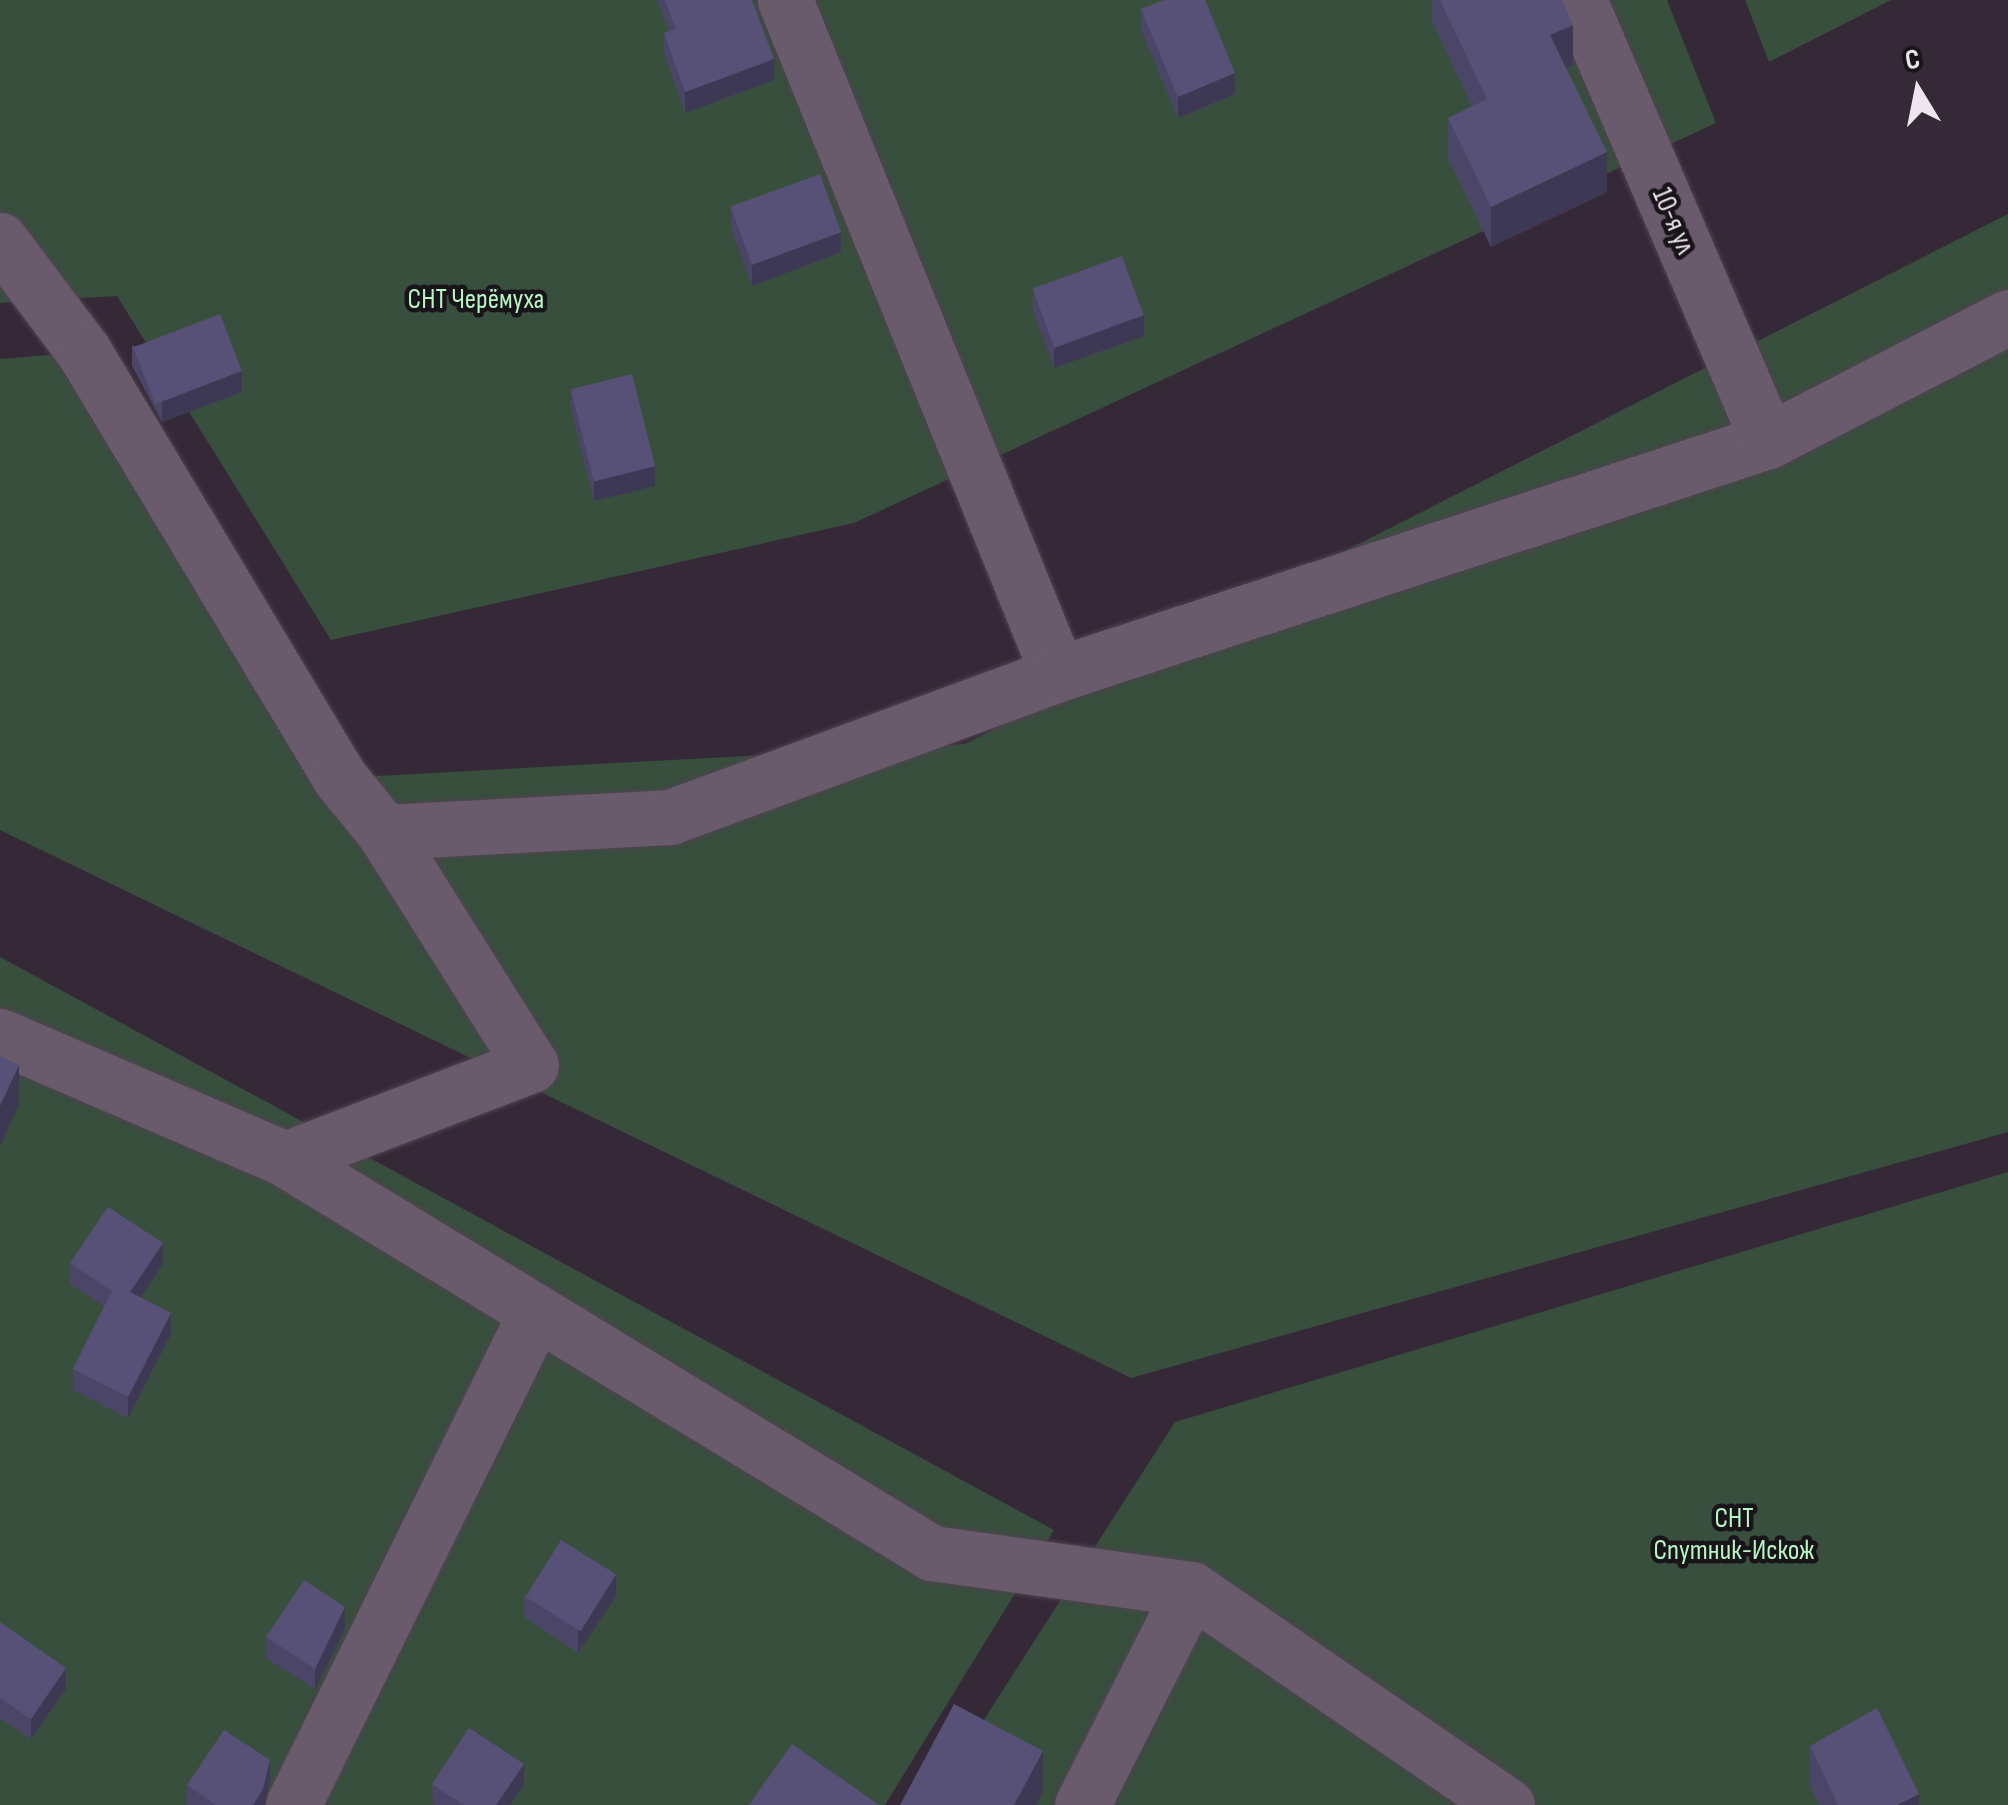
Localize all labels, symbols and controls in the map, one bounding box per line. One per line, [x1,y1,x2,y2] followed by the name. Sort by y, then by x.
[1868,40,1968,140] north arrow
[1903,42,1923,77] text: С
[1644,183,1702,259] street label: 10-я ул
[408,283,544,317] park label: СНТ Черёмуха
[1654,1502,1814,1568] park label: СНТ Спутник-Искож

